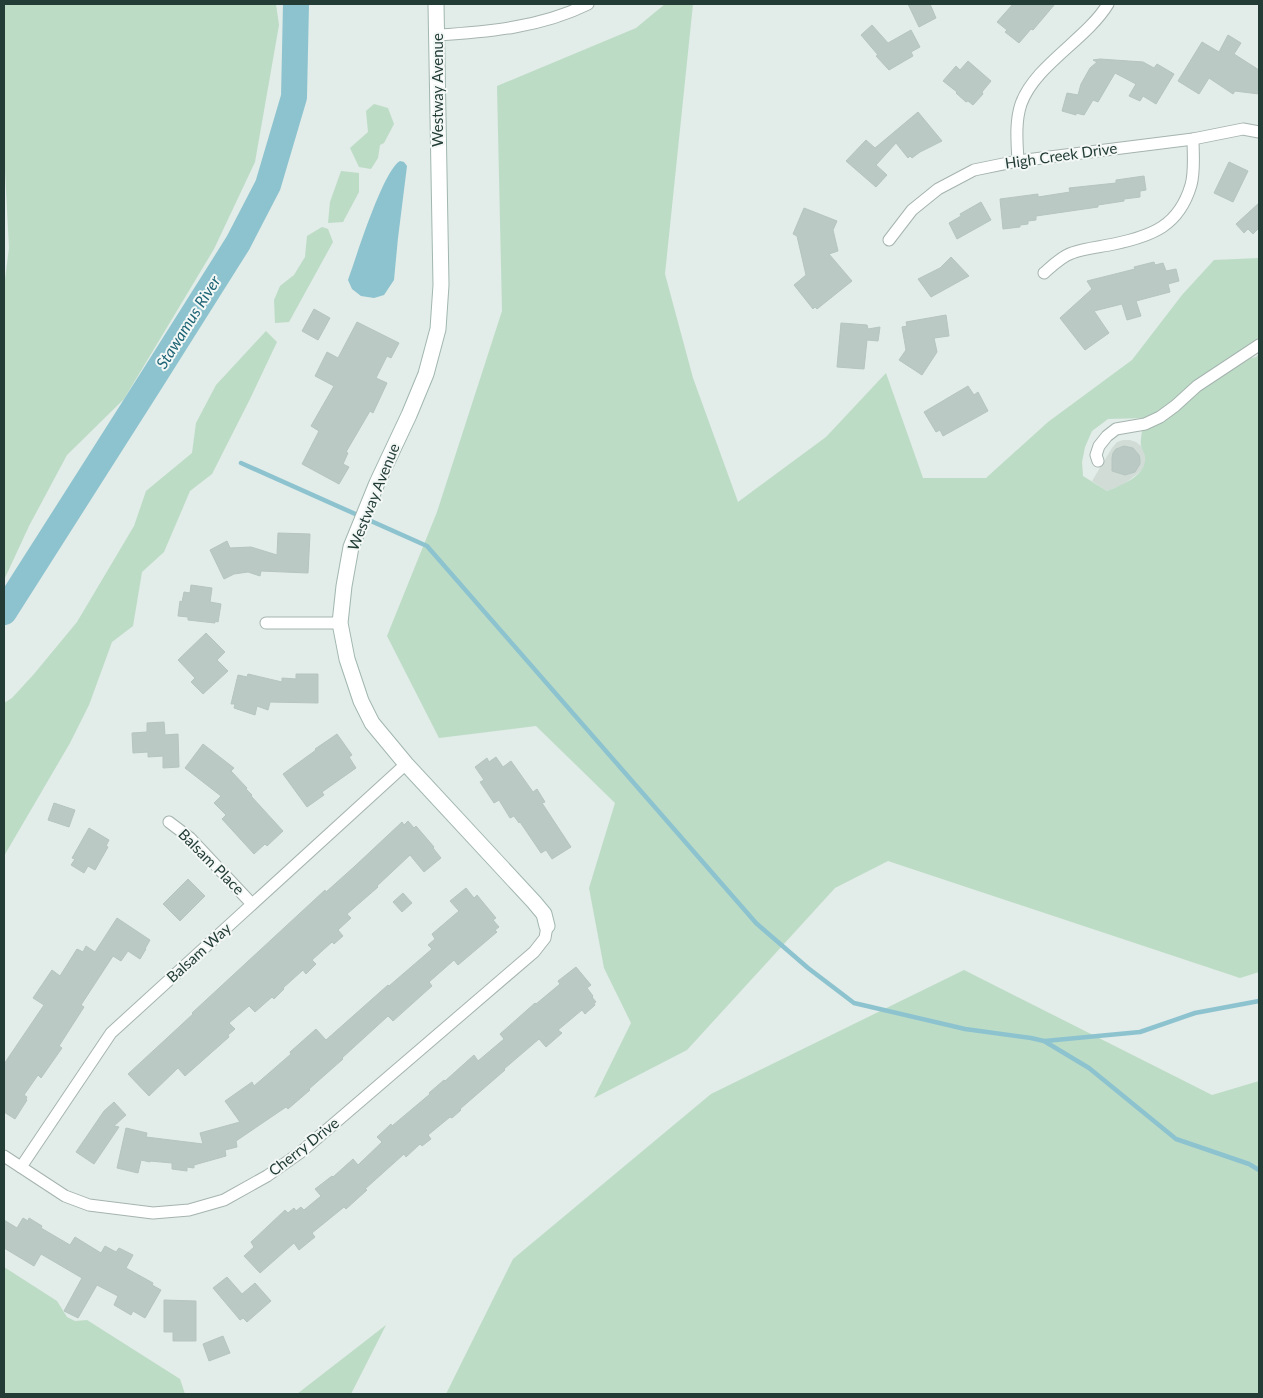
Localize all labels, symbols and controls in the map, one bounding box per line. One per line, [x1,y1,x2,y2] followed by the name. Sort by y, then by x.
[428,33,446,147] street label: Westway Avenue
[1004,138,1118,172] street label: High Creek Drive
[151,271,224,372] water label: Stawamus River
[343,440,403,553] street label: Westway Avenue
[175,825,248,898] street label: Balsam Place
[163,919,234,986] street label: Balsam Way
[265,1113,342,1179] street label: Cherry Drive

